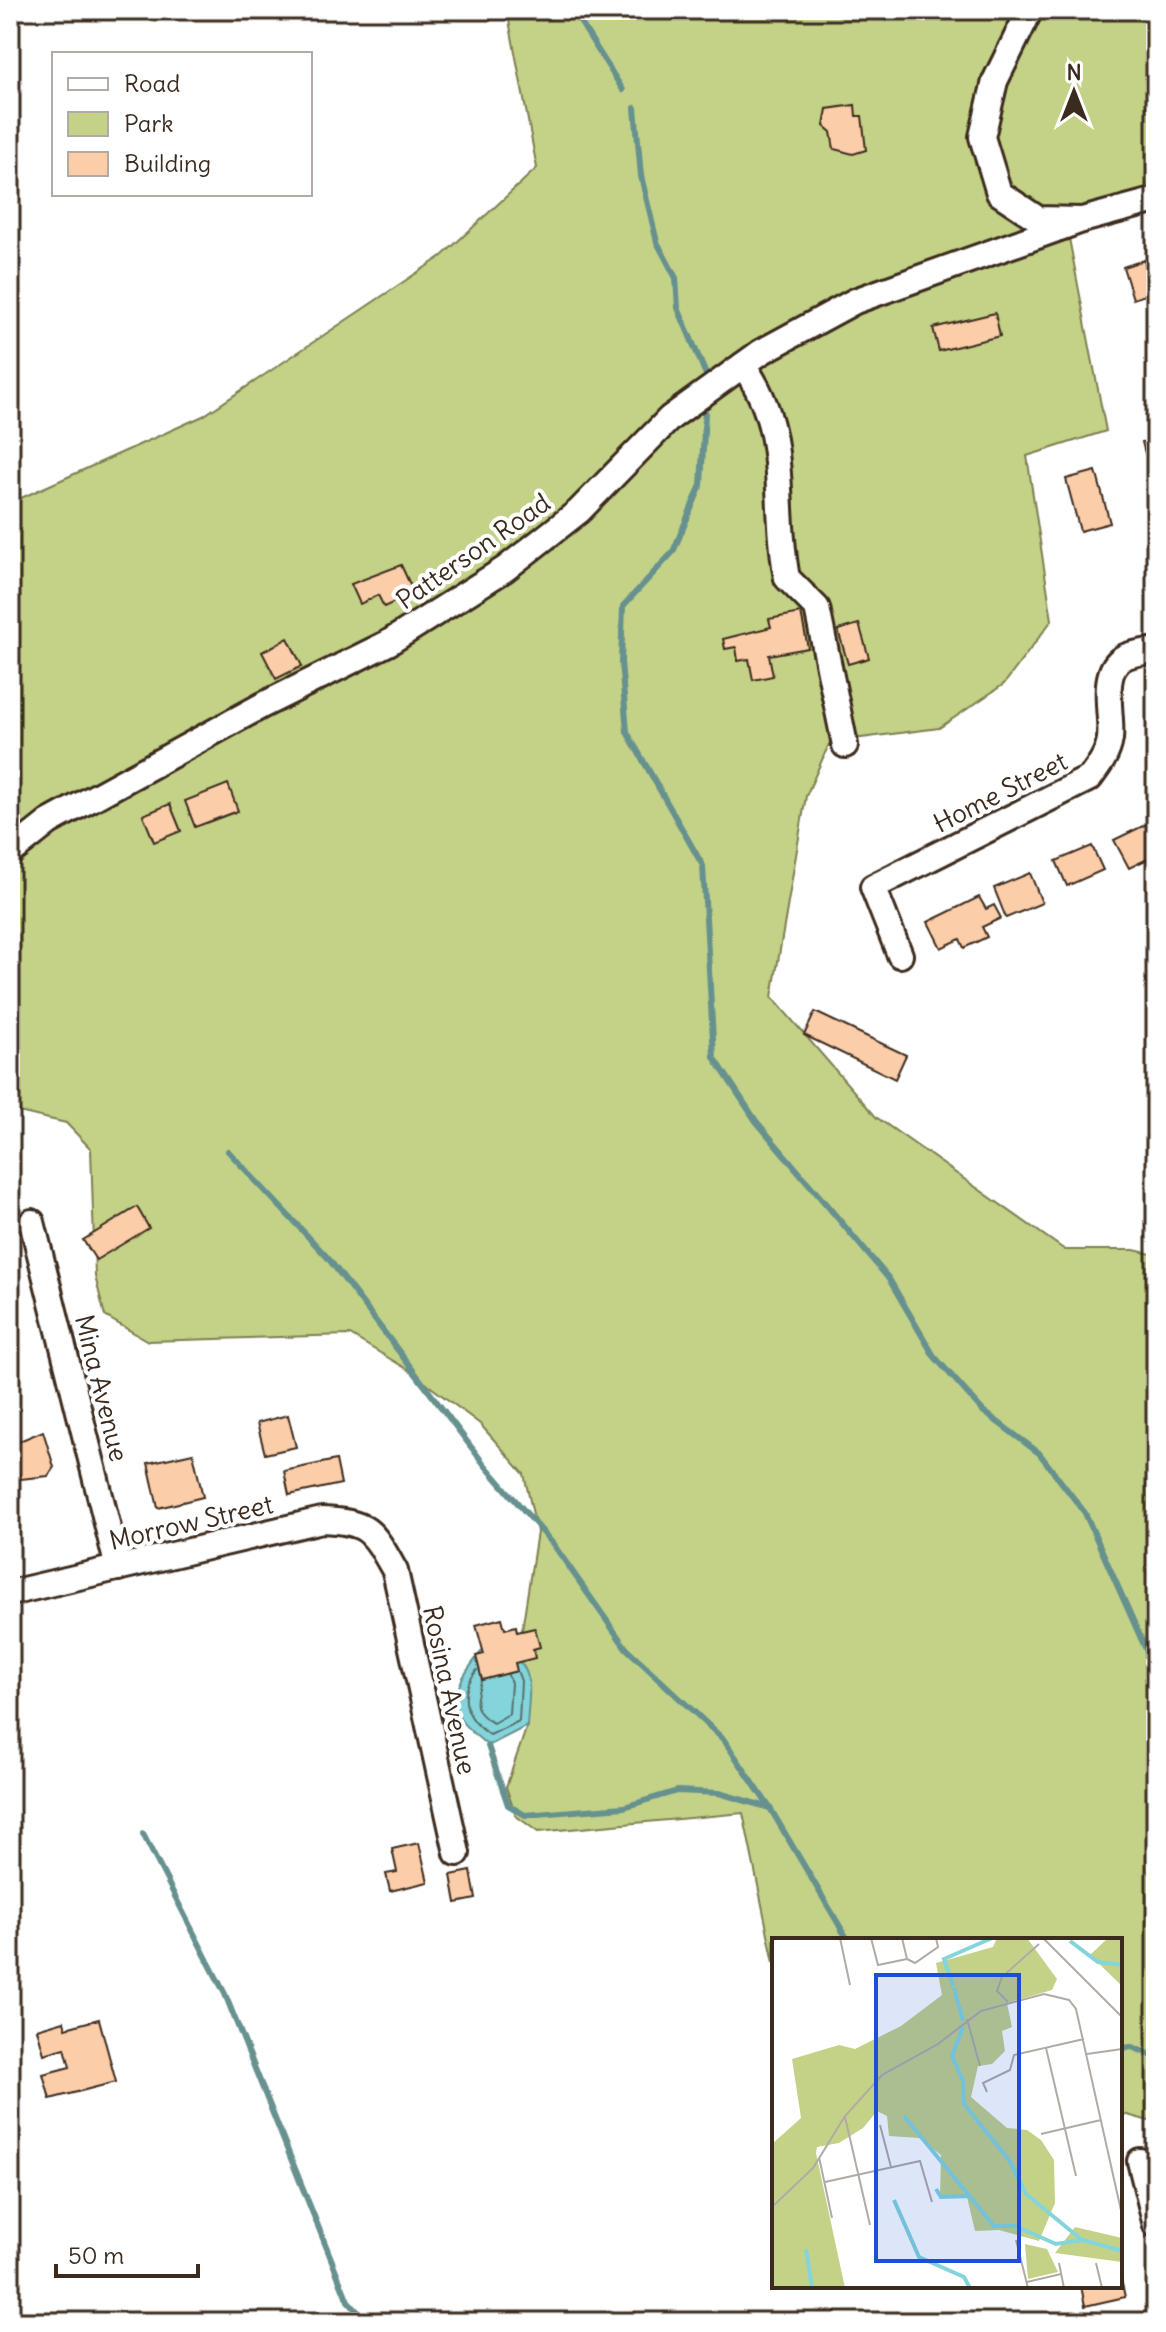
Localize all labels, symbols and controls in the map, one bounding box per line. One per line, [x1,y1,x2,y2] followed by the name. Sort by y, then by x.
[52,52,312,196] legend
[1034,52,1114,132] north arrow
[1066,58,1082,86] text: N
[124,68,180,98] text: Road
[124,108,174,138] text: Park
[124,148,211,178] text: Building
[390,486,556,616] street label: Patterson Road
[928,744,1073,840] street label: Home Street
[68,1311,136,1465] street label: Mina Avenue
[106,1487,276,1557] street label: Morrow Street
[416,1603,484,1777] street label: Rosina Avenue
[772,1938,1122,2288] inset map
[56,2228,198,2278] scale bar
[68,2240,124,2270] text: 50 m

